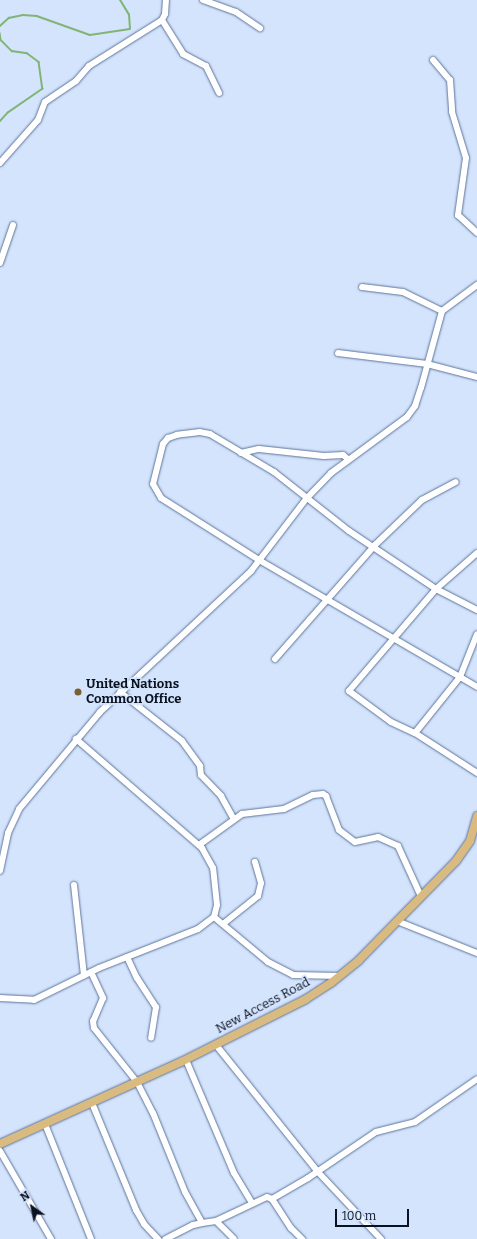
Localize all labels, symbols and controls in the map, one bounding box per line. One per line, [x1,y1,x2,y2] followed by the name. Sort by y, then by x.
[86,677,181,708] place label: United Nations Common Office
[73,687,83,697] marker: United Nations Common Office
[213,975,313,1037] street label: New Access Road
[12,1187,52,1227] north arrow
[18,1189,32,1204] text: N
[337,1201,411,1227] scale bar
[342,1209,376,1223] text: 100 m

